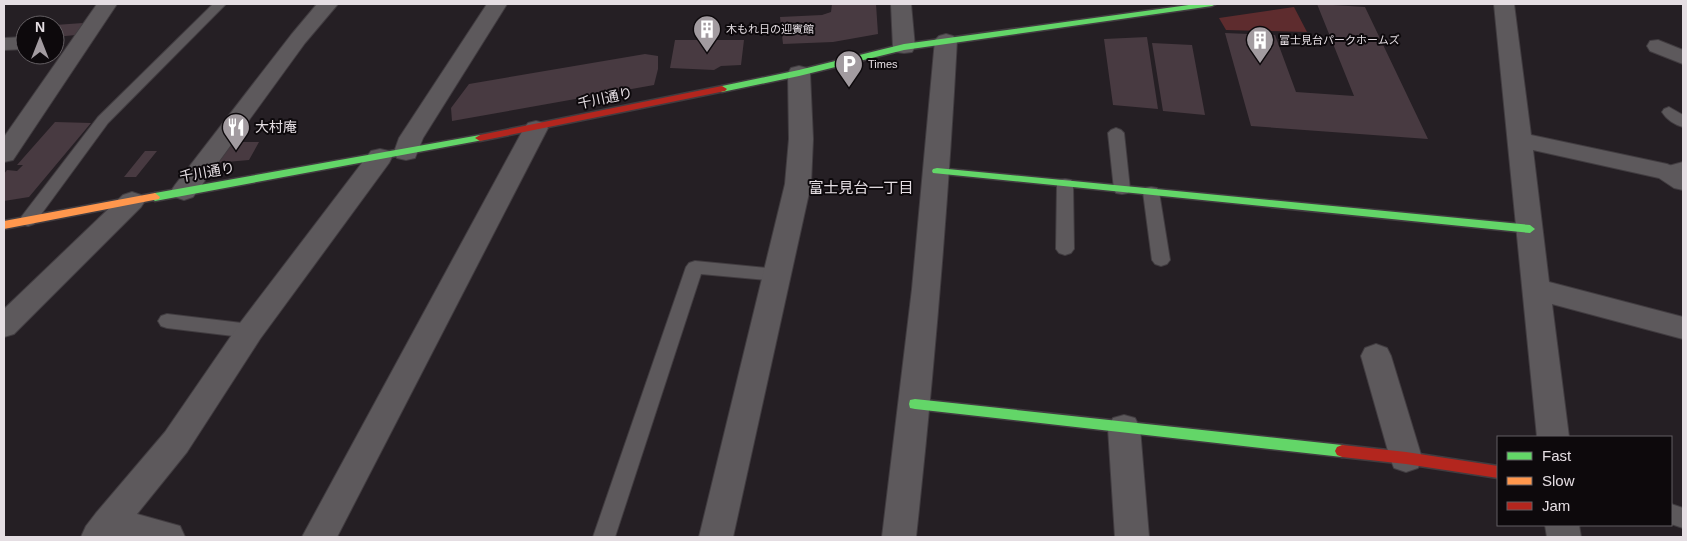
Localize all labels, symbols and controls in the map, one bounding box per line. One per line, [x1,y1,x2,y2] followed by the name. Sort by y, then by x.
[692,14,722,53] building icon: 木もれ日の迎賓館
[15,15,65,65] north arrow
[35,19,45,35] text: N
[726,23,814,35] place label: 木もれ日の迎賓館
[1245,25,1275,64] building icon: 富士見台パークホームズ
[1279,34,1400,46] place label: 富士見台パークホームズ
[834,49,864,88] parking icon: Times
[868,58,898,70] place label: Times
[576,84,634,112] street label: 千川通り
[221,112,251,151] restaurant icon: 大村庵
[255,119,297,135] place label: 大村庵
[178,159,236,185] street label: 千川通り
[808,179,914,196] district label: 富士見台一丁目
[1497,436,1672,526] legend
[1542,447,1572,464] text: Fast
[1542,472,1575,489] text: Slow
[1542,497,1570,514] text: Jam

